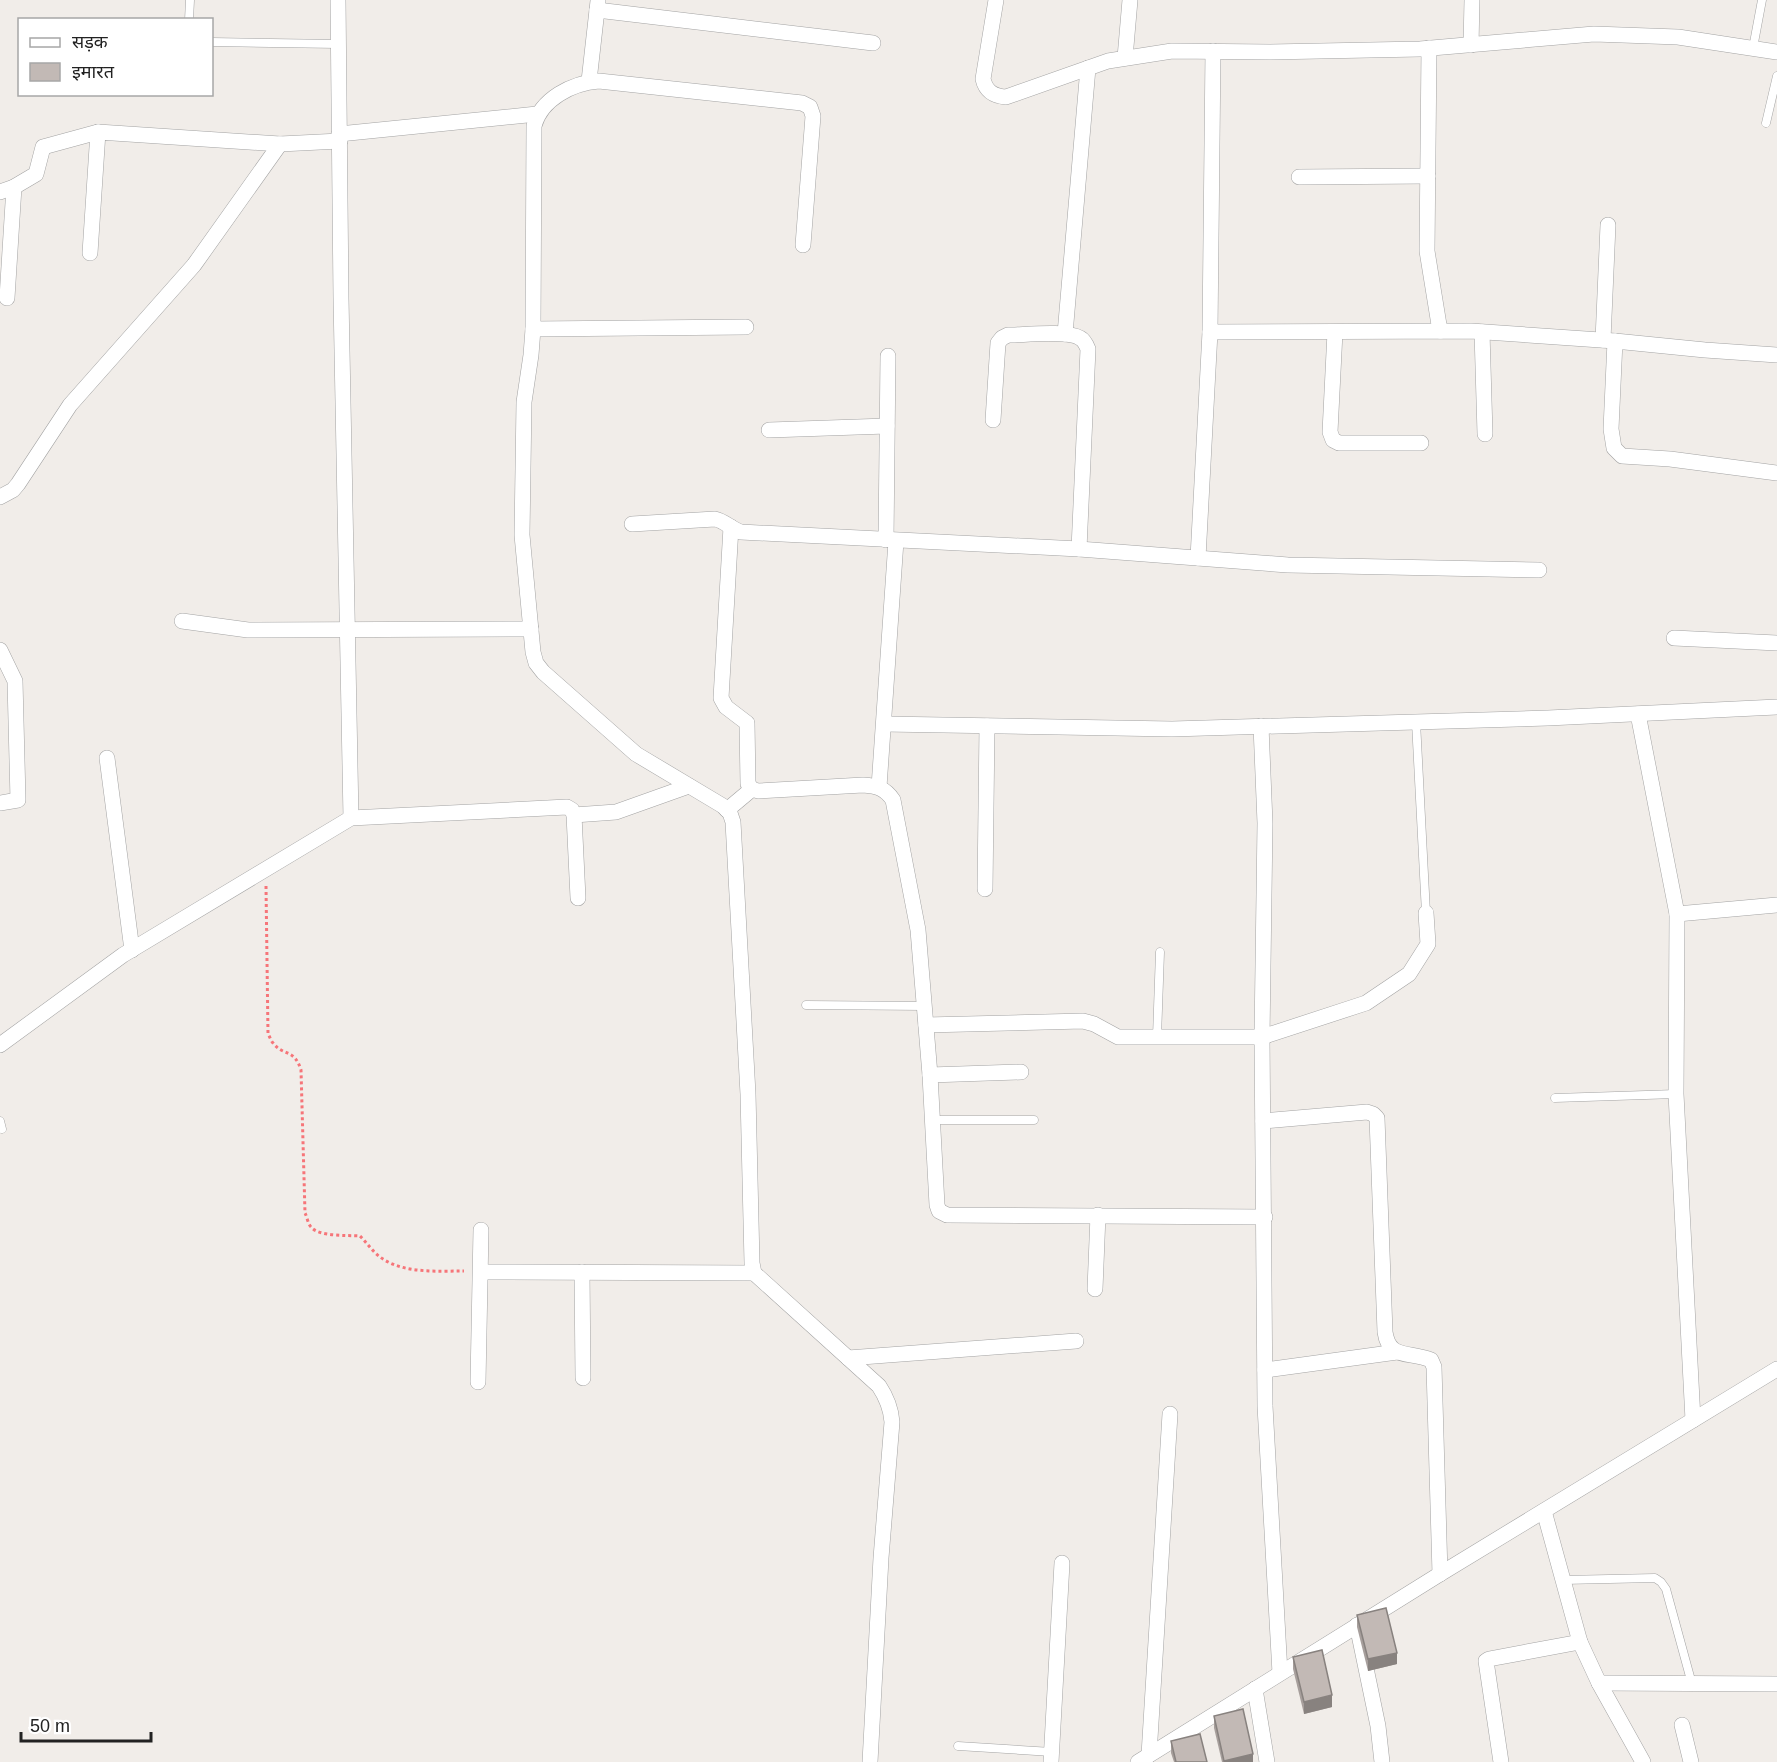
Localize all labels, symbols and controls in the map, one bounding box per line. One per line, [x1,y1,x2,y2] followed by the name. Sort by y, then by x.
[18,18,213,96] legend
[72,32,109,52] text: सड़क
[72,62,115,82] text: इमारत
[21,1705,152,1743] scale bar
[30,1716,70,1736] text: 50 m

